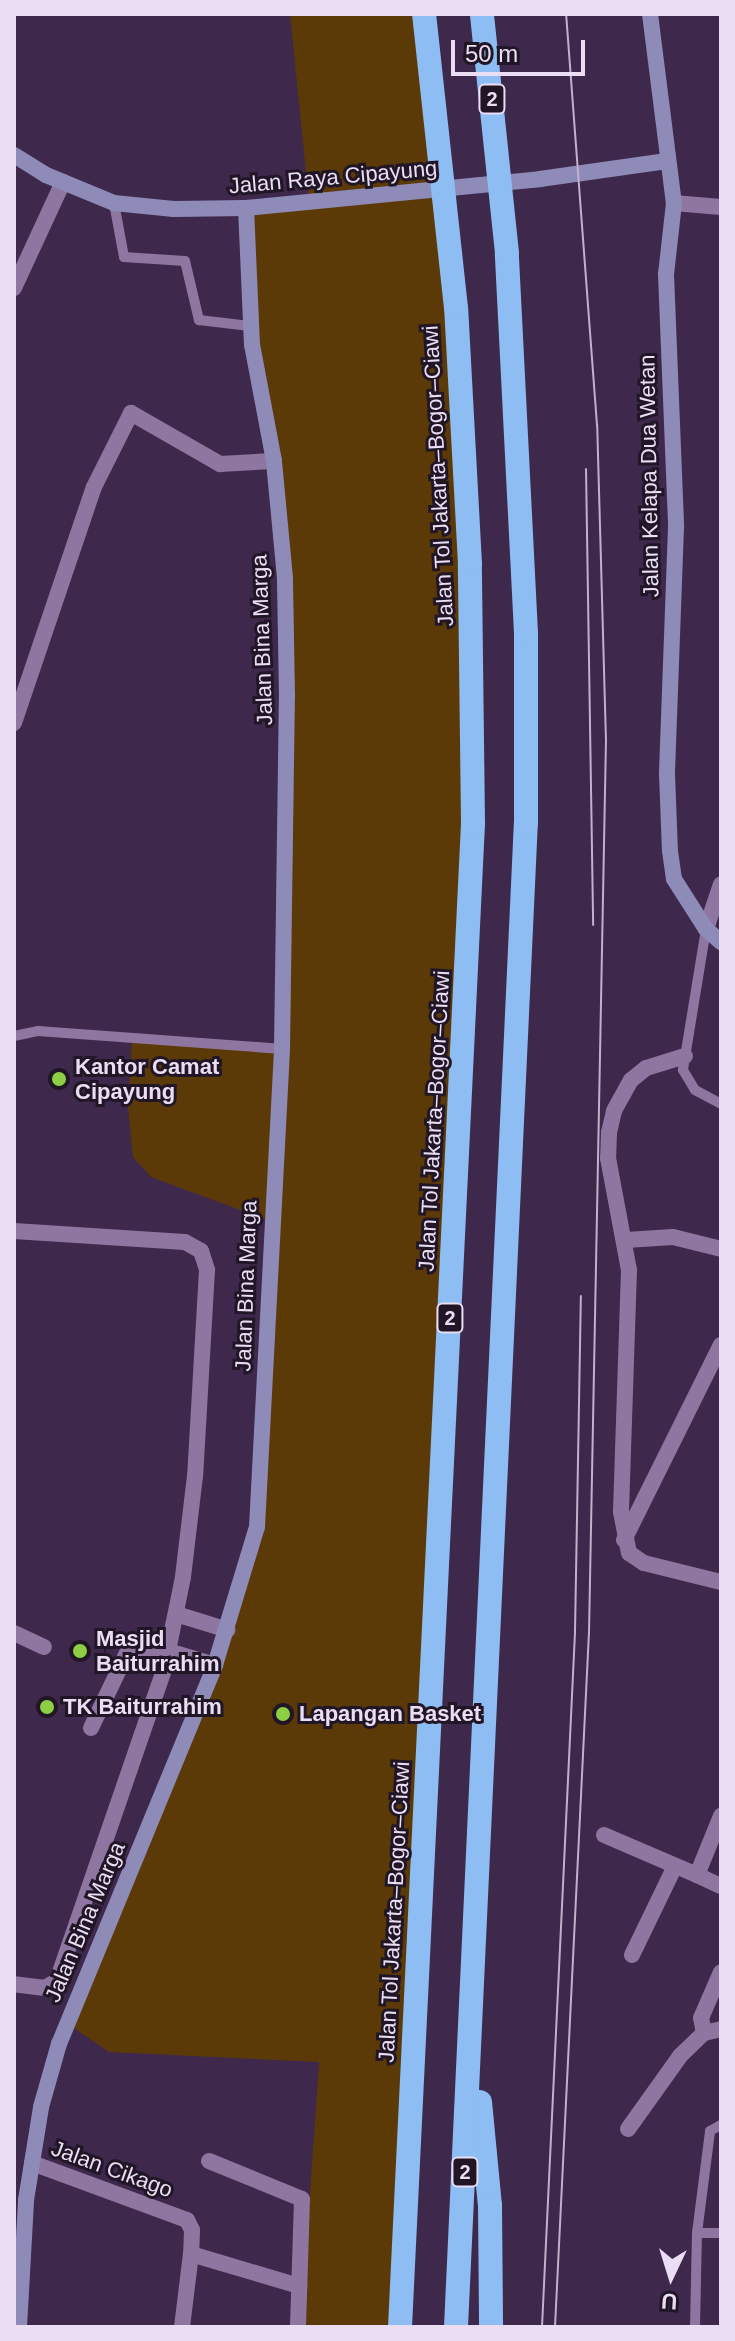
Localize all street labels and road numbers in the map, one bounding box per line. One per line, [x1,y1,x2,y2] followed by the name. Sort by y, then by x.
[478,83,506,115] road number: 2
[228,155,438,199] street label: Jalan Raya Cipayung
[417,324,459,628] street label: Jalan Tol Jakarta–Bogor–Ciawi
[634,354,664,598] street label: Jalan Kelapa Dua Wetan
[246,554,278,726] street label: Jalan Bina Marga
[413,969,455,1273] street label: Jalan Tol Jakarta–Bogor–Ciawi
[230,1200,262,1372] street label: Jalan Bina Marga
[436,1302,464,1334] road number: 2
[373,1760,415,2064] street label: Jalan Tol Jakarta–Bogor–Ciawi
[39,1838,131,2006] street label: Jalan Bina Marga
[48,2135,176,2203] street label: Jalan Cikago
[451,2156,479,2188] road number: 2

